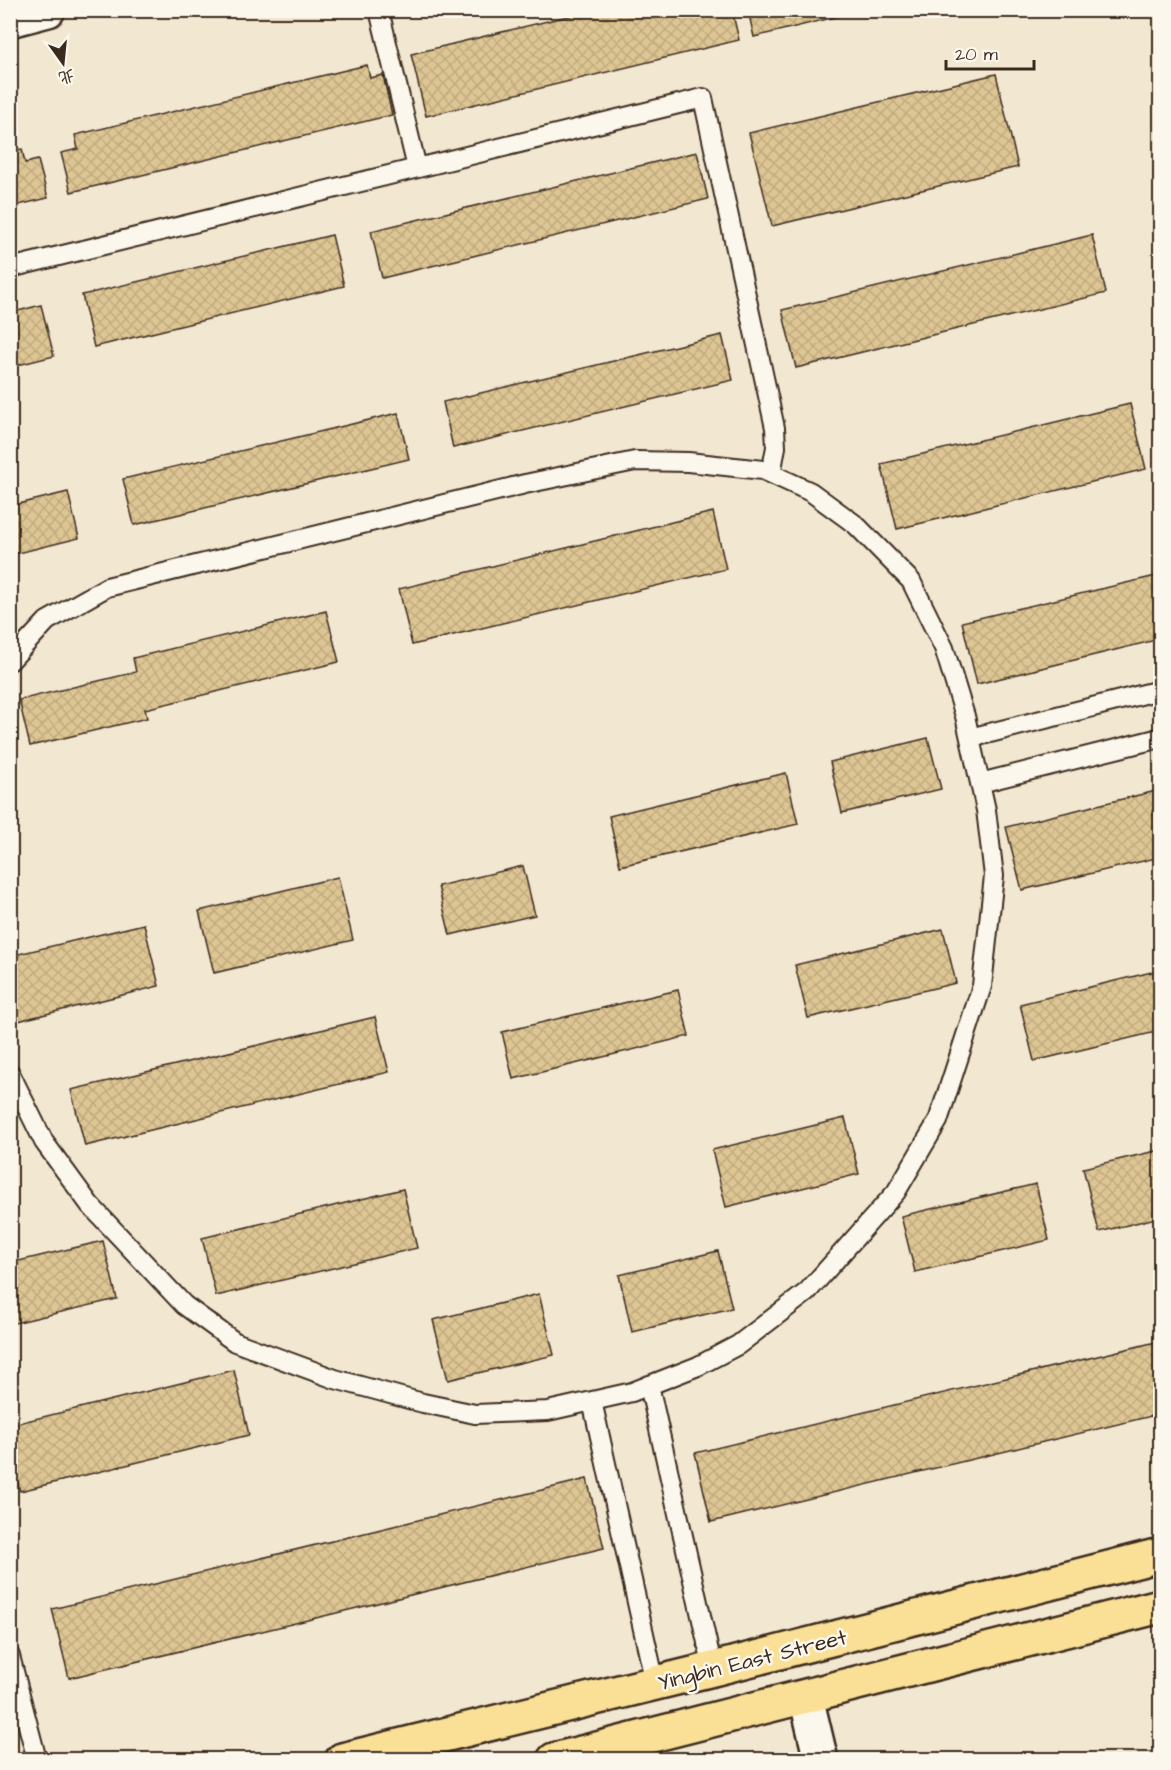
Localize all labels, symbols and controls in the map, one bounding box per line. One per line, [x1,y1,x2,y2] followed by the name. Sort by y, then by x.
[33,33,93,93] north arrow
[946,33,1034,71] scale bar
[955,42,998,67] text: 20 m
[56,64,77,89] text: 北
[655,1622,850,1700] street label: Yingbin East Street

